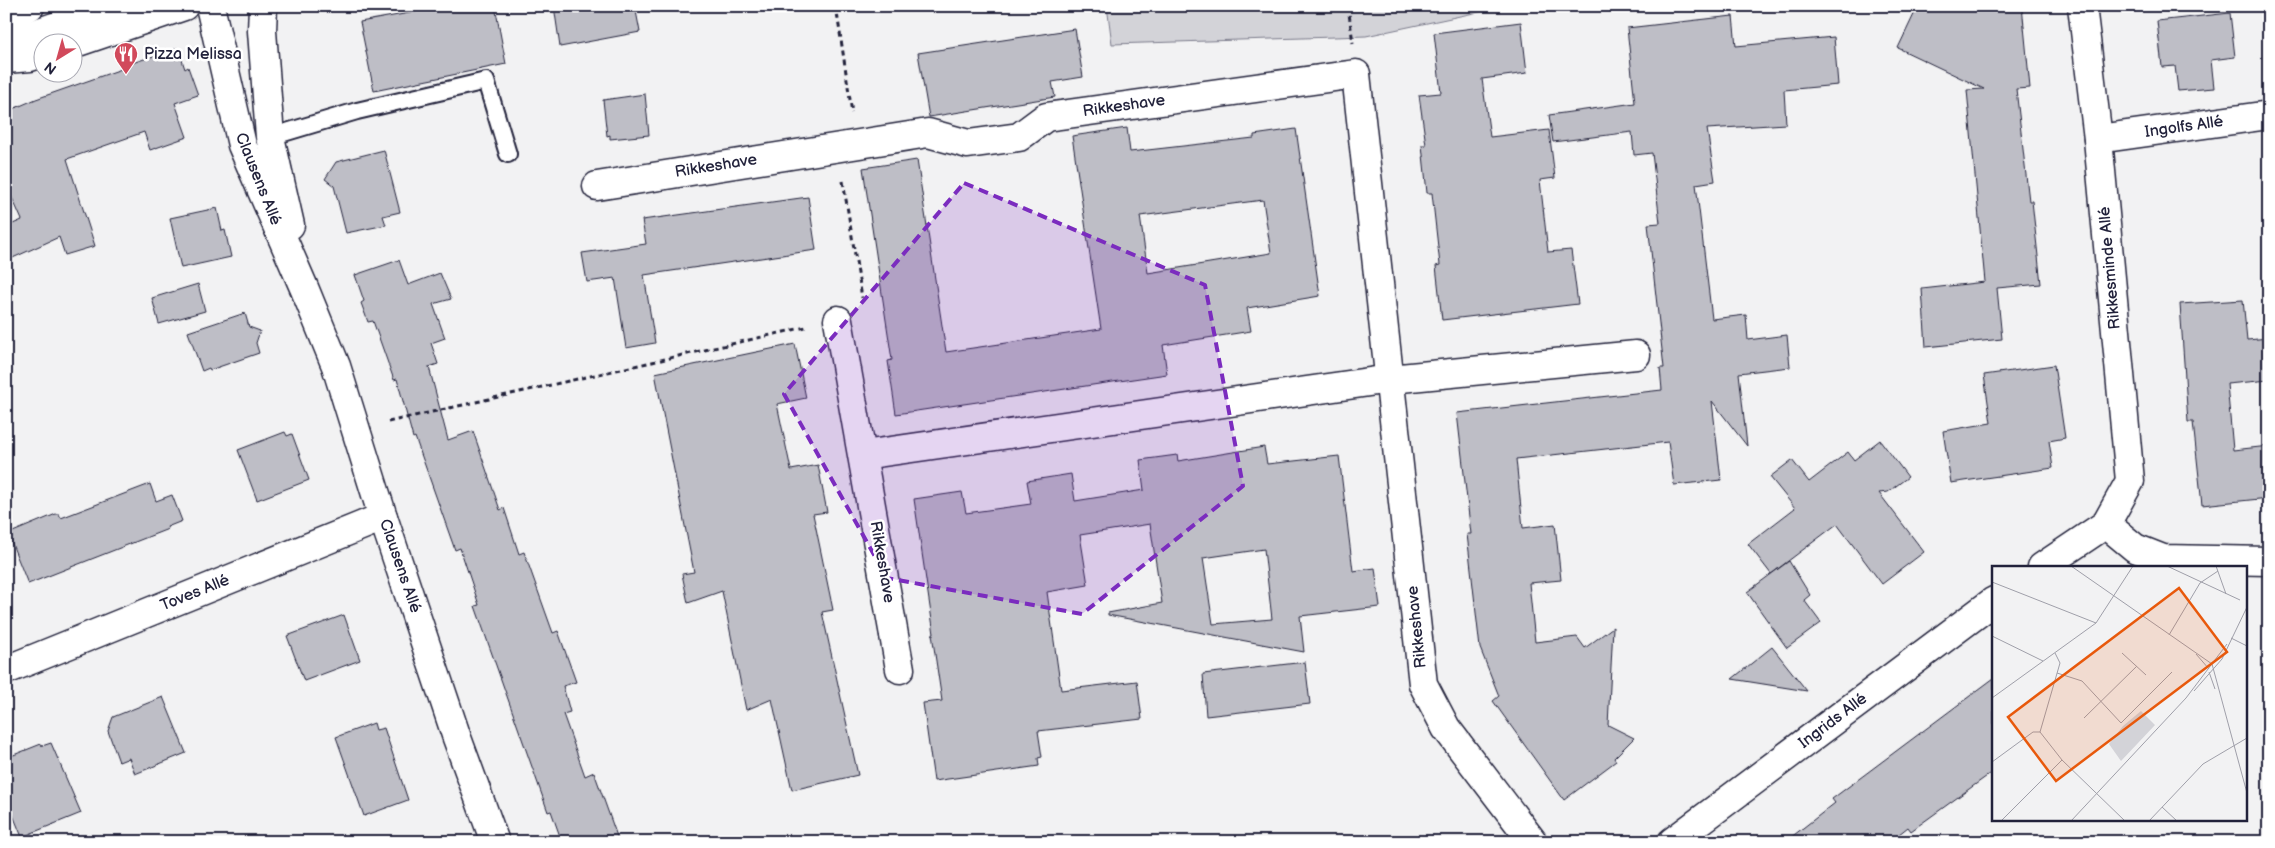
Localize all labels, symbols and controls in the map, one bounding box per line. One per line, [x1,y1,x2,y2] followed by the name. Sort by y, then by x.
[32,32,82,82] north arrow
[113,41,139,75] restaurant icon: Pizza Melissa
[144,45,242,64] place label: Pizza Melissa
[41,58,60,78] text: N
[1082,91,1167,121] street label: Rikkeshave
[2144,112,2225,142] street label: Ingolfs Allé
[231,130,285,228] street label: Clausens Allé
[674,150,759,182] street label: Rikkeshave
[2095,205,2125,330] street label: Rikkesminde Allé
[375,517,425,616] street label: Clausens Allé
[865,520,899,605] street label: Rikkeshave
[1992,566,2248,820] inset map
[158,570,233,615] street label: Toves Allé
[1403,584,1431,669] street label: Rikkeshave
[1795,689,1871,753] street label: Ingrids Allé

